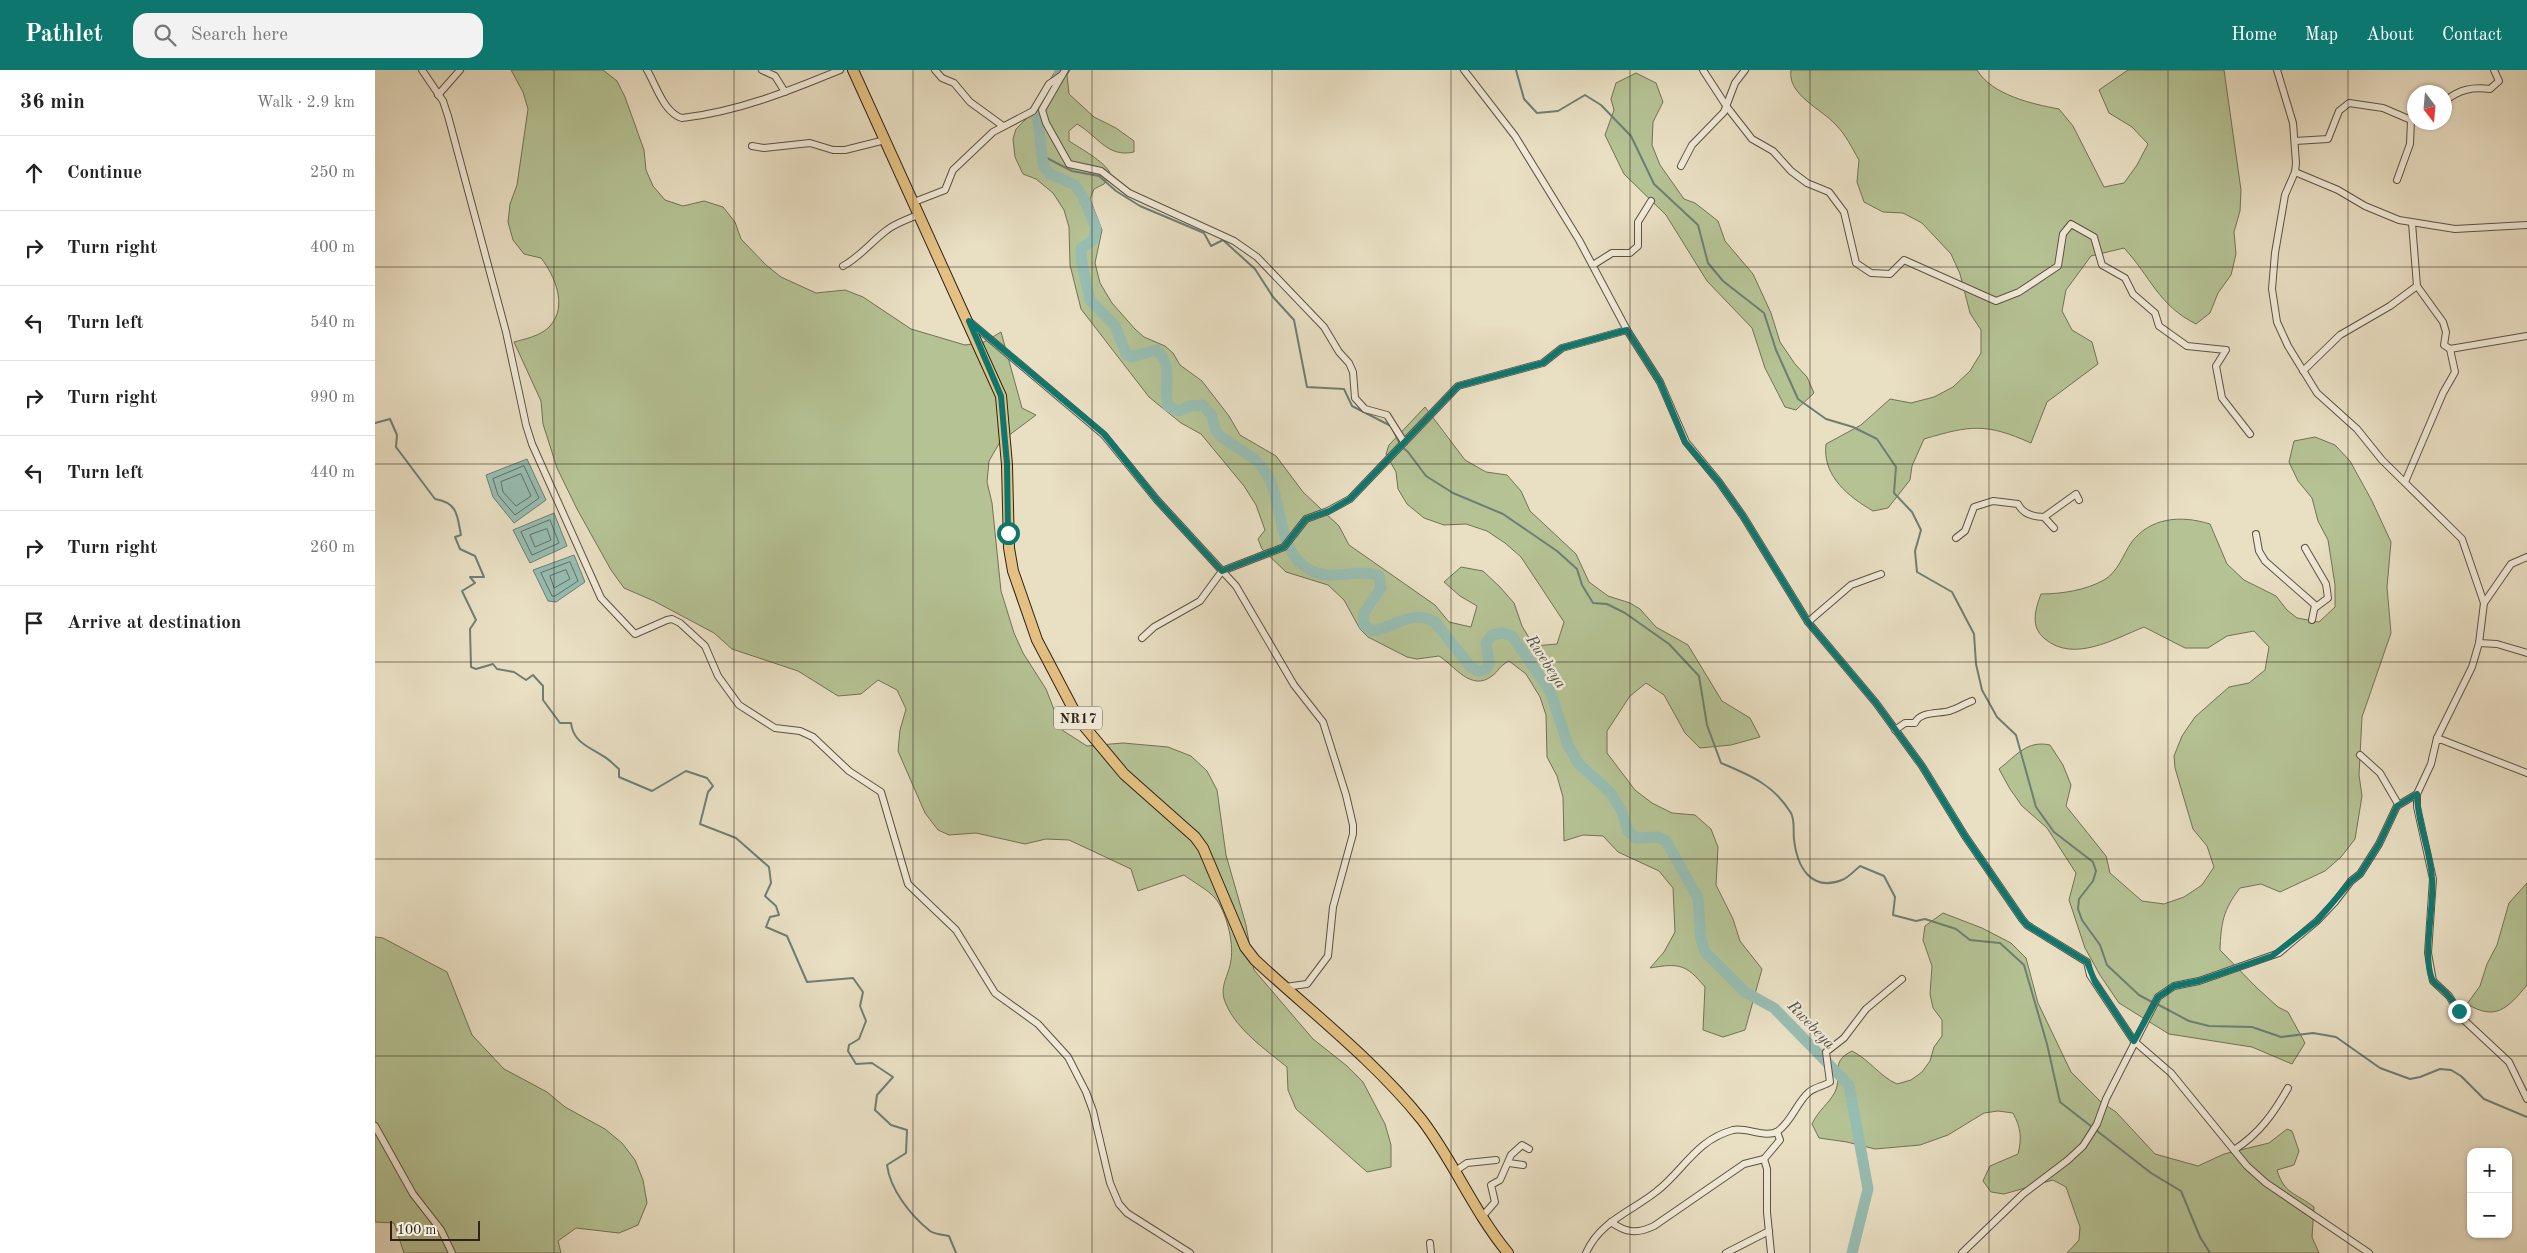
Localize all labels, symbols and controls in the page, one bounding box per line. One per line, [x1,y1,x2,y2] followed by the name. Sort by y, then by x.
[133,13,483,58] search box
[151,21,179,49] icon: search
[25,23,103,47] text: Pathlet
[191,26,288,45] text: Search here
[2231,26,2277,44] text: Home
[2305,26,2338,44] text: Map
[2366,26,2414,44] text: About
[2442,26,2502,44] text: Contact
[2407,85,2452,130] north arrow
[20,92,85,113] text: 36 min
[257,95,355,111] text: Walk · 2.9 km
[20,159,48,187] icon: ahead
[67,164,142,183] text: Continue
[310,165,355,181] text: 250 m
[20,234,48,262] icon: right
[67,239,157,258] text: Turn right
[310,240,355,256] text: 400 m
[20,309,48,337] icon: left
[67,314,144,333] text: Turn left
[310,315,355,331] text: 540 m
[20,384,48,412] icon: right
[67,389,157,408] text: Turn right
[310,390,355,406] text: 990 m
[20,459,48,487] icon: left
[67,464,144,483] text: Turn left
[310,465,355,481] text: 440 m
[997,522,1020,545] route start
[20,534,48,562] icon: right
[67,539,157,558] text: Turn right
[310,540,355,556] text: 260 m
[20,609,48,637] icon: arrive
[67,614,241,633] text: Arrive at destination
[1522,632,1569,692] water label: Rwebeya
[1054,706,1102,730] road number: NR17
[1783,997,1838,1053] water label: Rwebeya
[2448,1000,2471,1023] route end
[2467,1148,2512,1238] map controls
[2467,1148,2512,1193] button: +
[2467,1193,2512,1238] button: −
[390,1218,480,1241] scale bar
[397,1223,436,1237] text: 100 m

